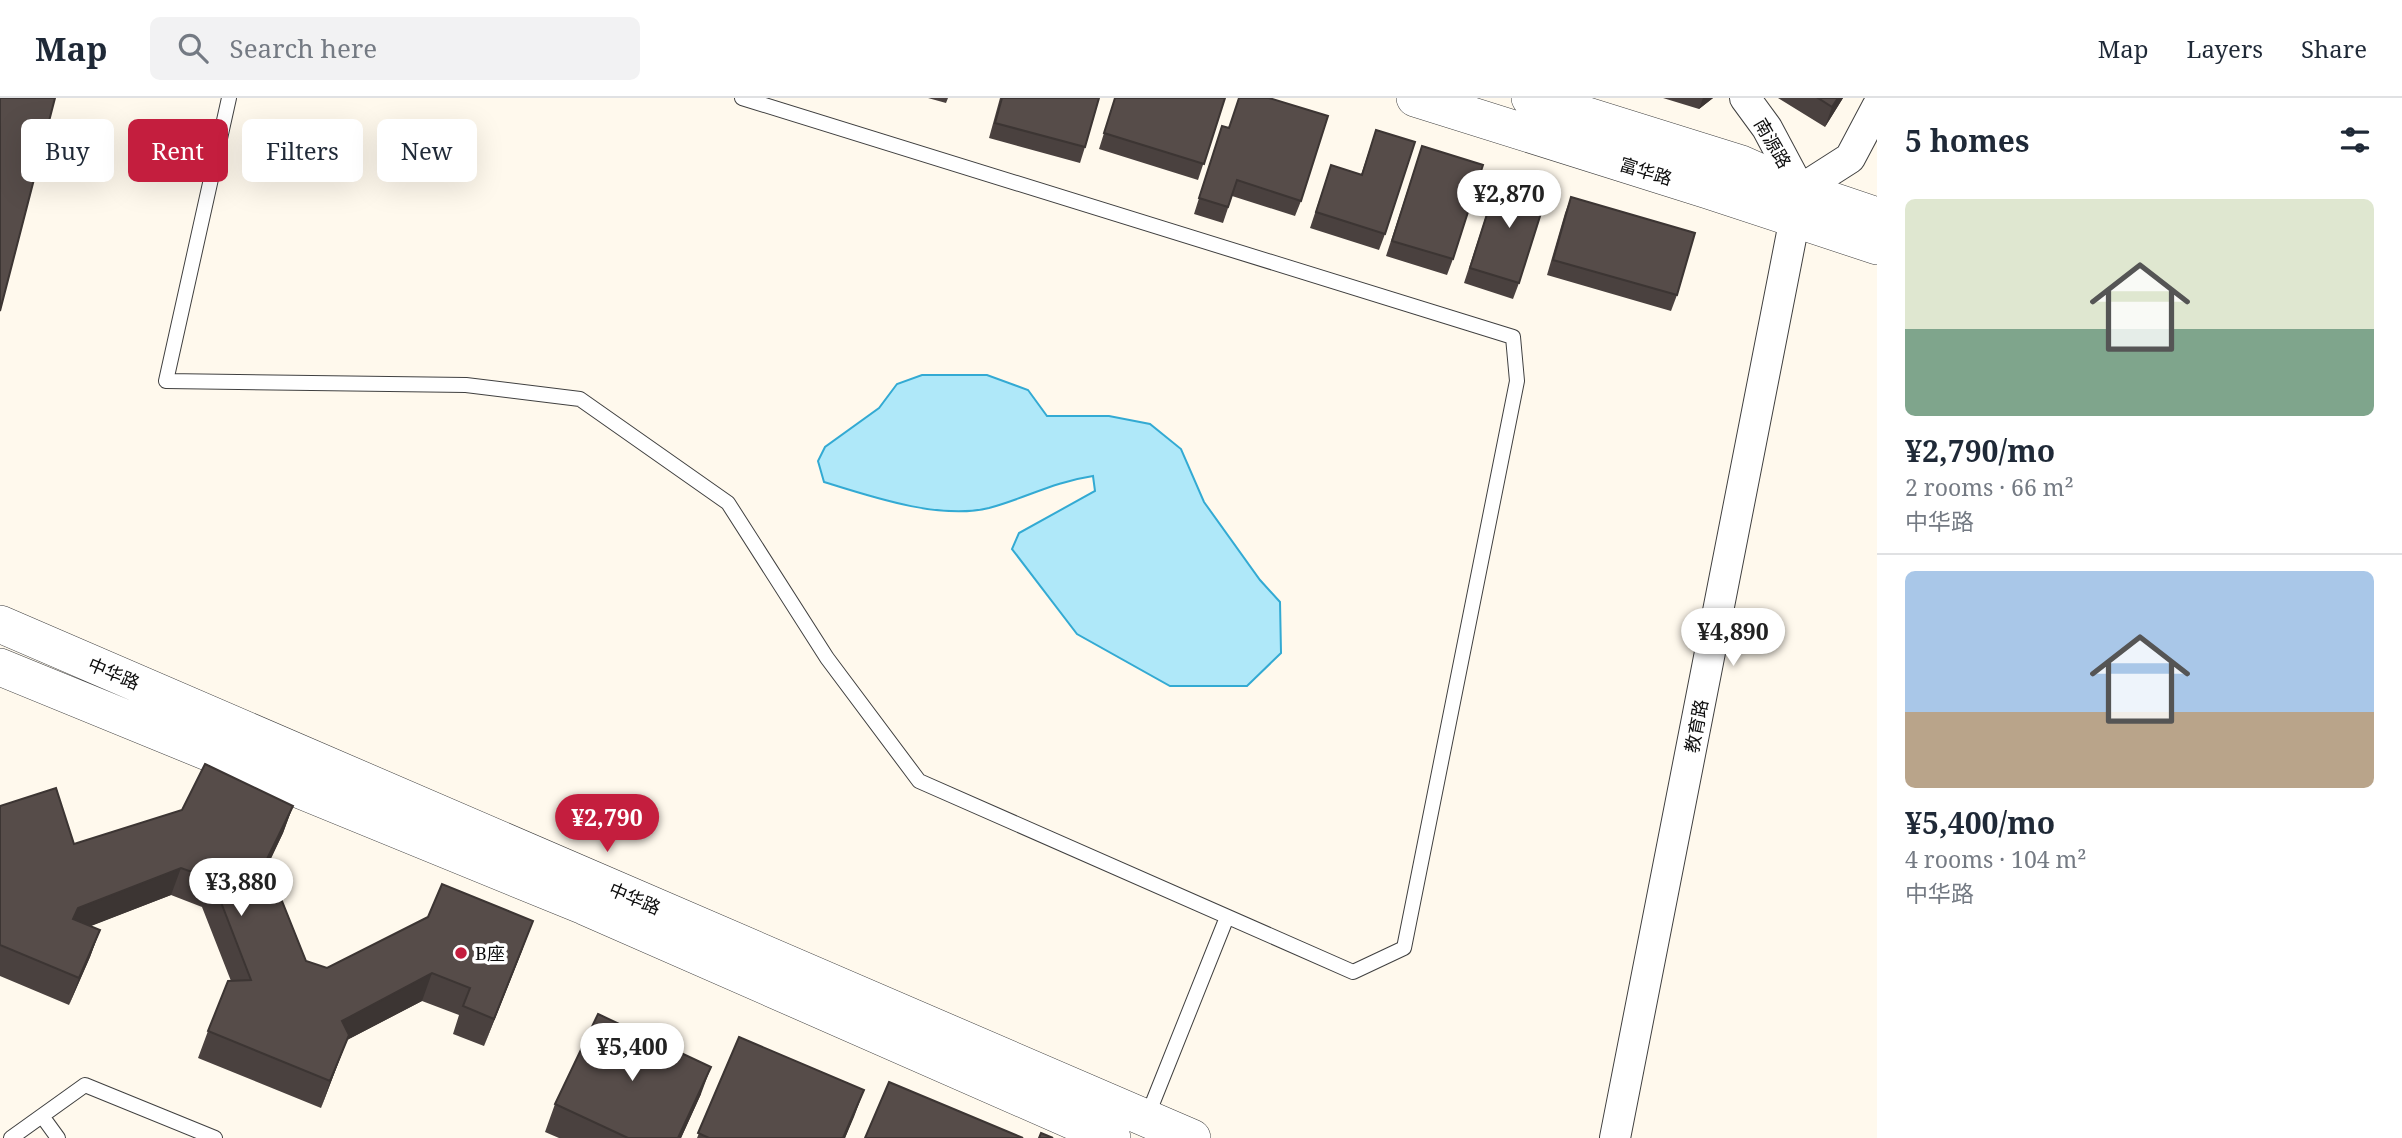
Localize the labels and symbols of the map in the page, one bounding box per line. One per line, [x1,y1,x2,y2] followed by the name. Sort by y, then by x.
[1749,114,1797,172] street label: 南源路
[1617,152,1675,190] street label: 富华路
[1452,170,1566,230] pin: ¥2,870
[1676,608,1790,668] pin: ¥4,890
[84,651,144,695] street label: 中华路
[1679,697,1713,755] street label: 教育路
[550,794,664,854] pin: ¥2,790
[184,858,298,918] pin: ¥3,880
[605,876,665,920] street label: 中华路
[475,941,505,965] place label: B座
[453,945,469,961] marker: B座
[575,1024,689,1083] pin: ¥5,400

